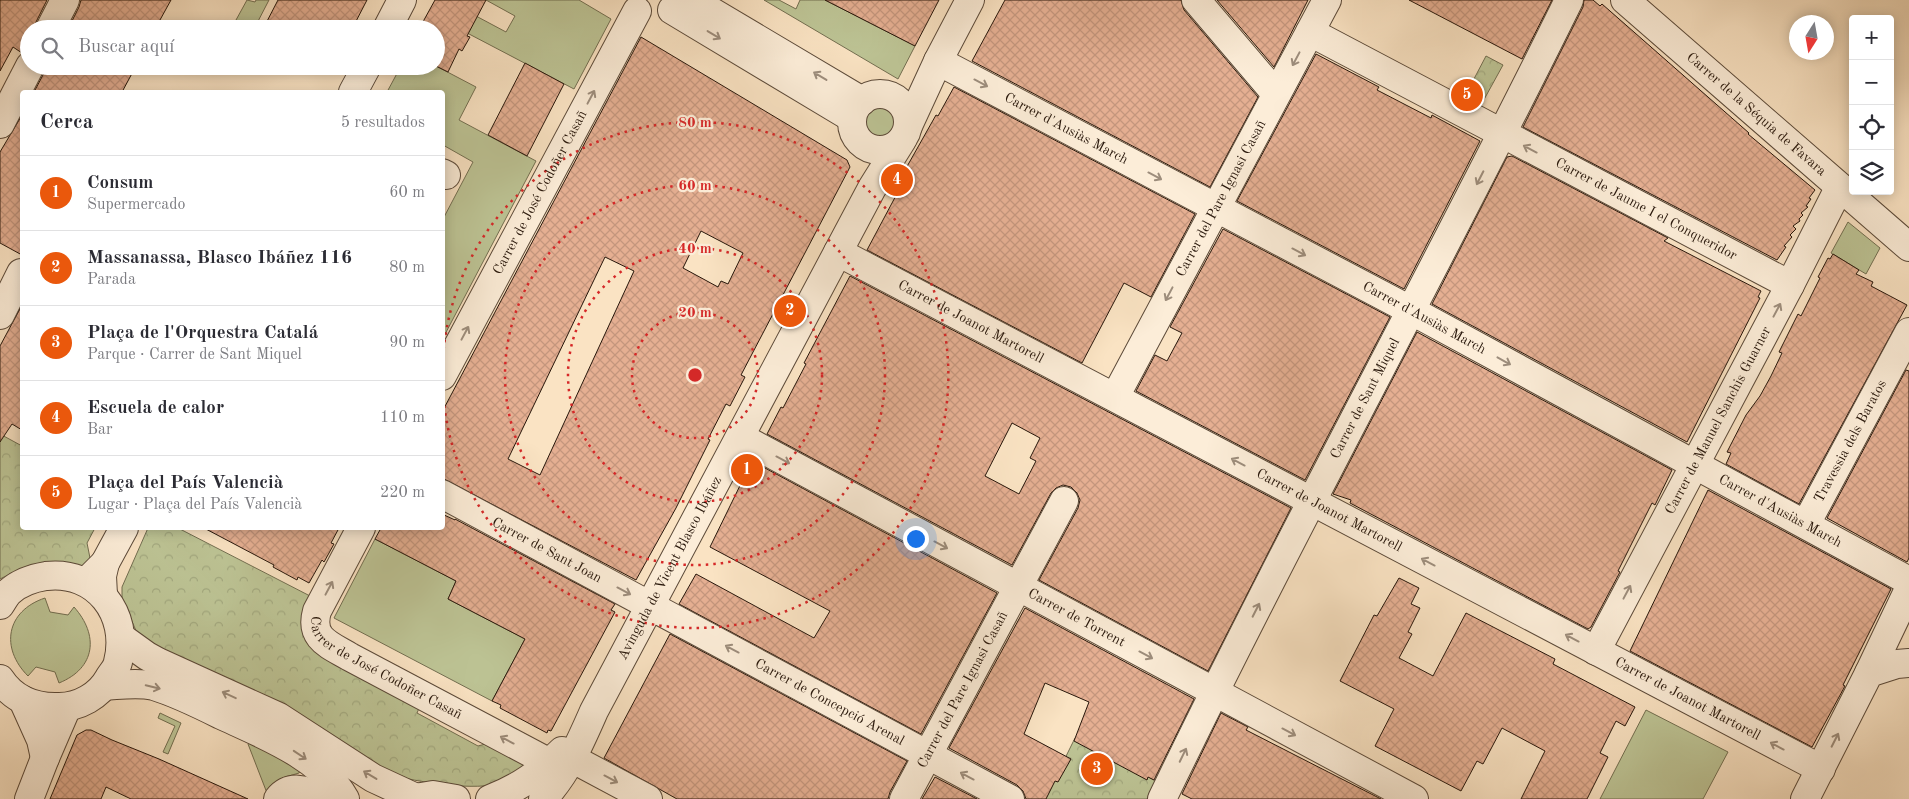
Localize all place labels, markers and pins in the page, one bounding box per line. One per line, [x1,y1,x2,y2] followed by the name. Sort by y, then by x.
[1451,76,1483,114] pin: 5
[881,161,913,199] pin: 4
[774,292,806,330] pin: 2
[686,366,704,384] centre of rings
[731,451,763,489] pin: 1
[1081,750,1113,788] pin: 3

